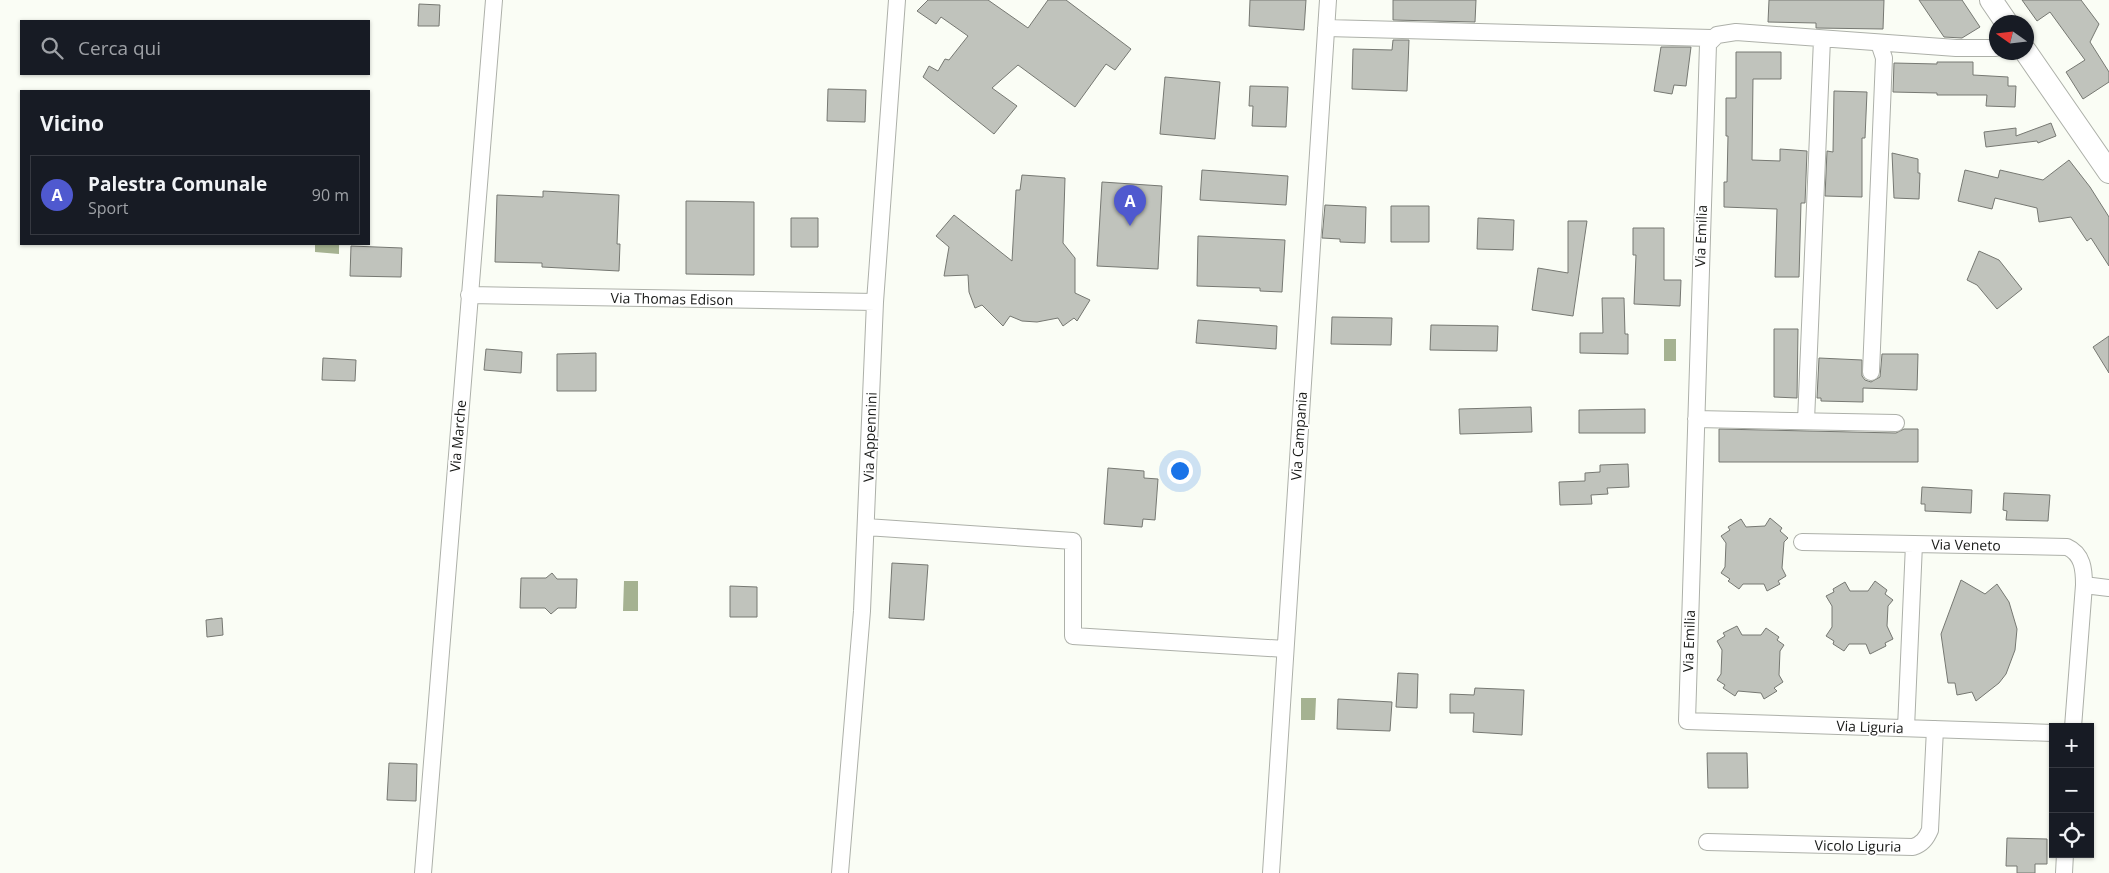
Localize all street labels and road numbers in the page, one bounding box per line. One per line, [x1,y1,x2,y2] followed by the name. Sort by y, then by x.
[1690,204,1711,268] street label: Via Emilia
[611,288,733,309] street label: Via Thomas Edison
[1286,391,1311,481] street label: Via Campania
[858,392,881,482] street label: Via Appennini
[445,399,470,473] street label: Via Marche
[1931,534,2001,555] street label: Via Veneto
[1678,609,1699,673] street label: Via Emilia
[1836,716,1904,737] street label: Via Liguria
[1815,835,1902,856] street label: Vicolo Liguria

